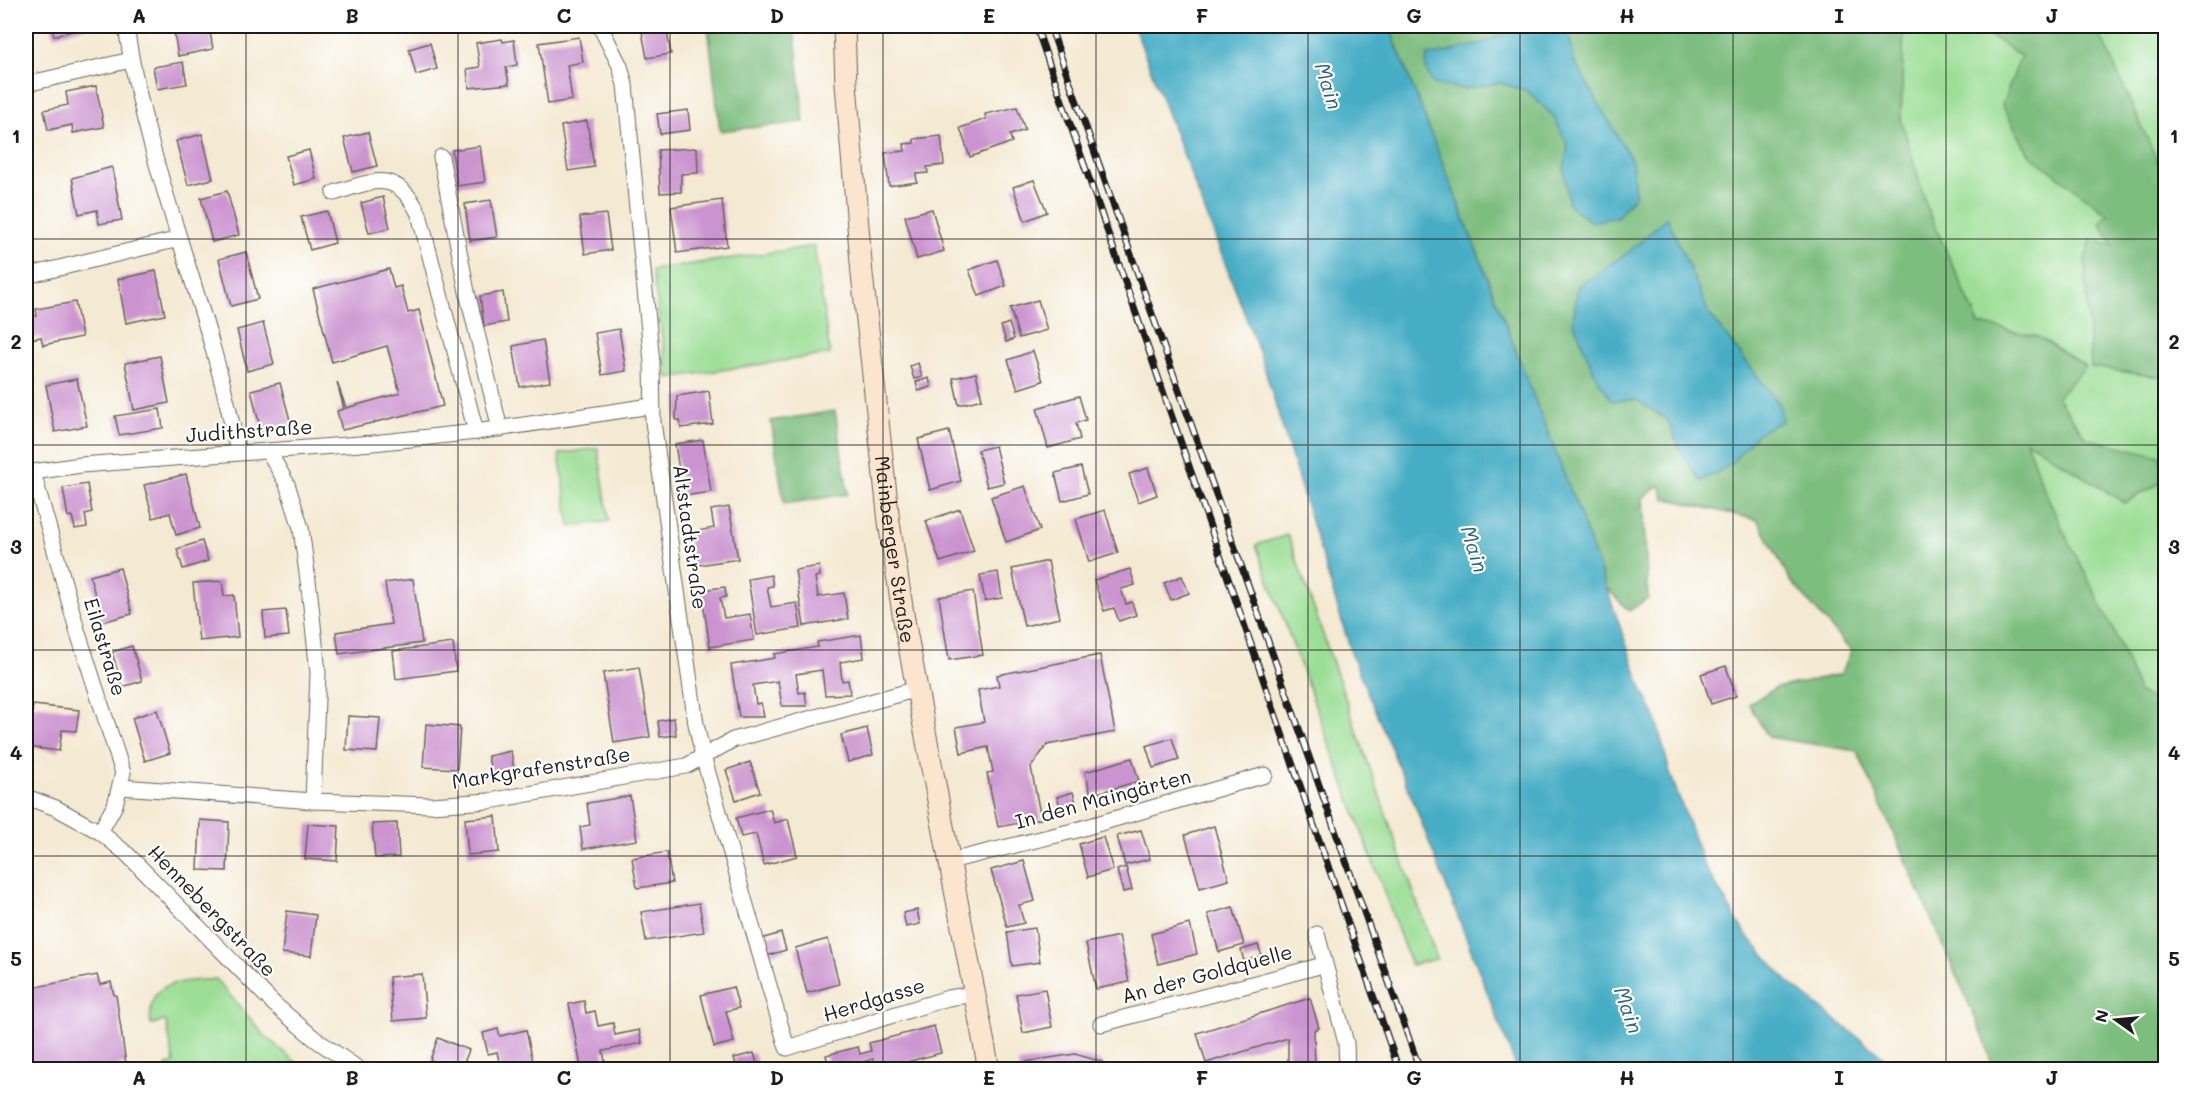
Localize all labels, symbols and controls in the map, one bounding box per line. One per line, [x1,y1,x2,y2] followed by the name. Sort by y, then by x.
[132,2,146,28] text: A
[345,2,359,28] text: B
[557,2,572,28] text: C
[770,2,784,28] text: D
[983,2,995,28] text: E
[1196,2,1209,28] text: F
[1406,2,1422,28] text: G
[1619,2,1635,28] text: H
[1834,2,1844,28] text: I
[2045,2,2059,28] text: J
[1310,59,1349,112] water label: Main
[12,122,20,148] text: 1
[2170,122,2178,148] text: 1
[10,328,22,354] text: 2
[2168,328,2180,354] text: 2
[185,413,313,447] street label: Judithstraße
[870,454,922,645] street label: Mainberger Straße
[668,463,714,611] street label: Altstadtstraße
[1456,522,1495,575] water label: Main
[10,533,22,559] text: 3
[2168,533,2180,559] text: 3
[79,595,133,699] street label: Eilastraße
[10,739,23,765] text: 4
[2168,739,2181,765] text: 4
[450,740,632,794] street label: Markgrafenstraße
[1012,762,1193,834] street label: In den Maingärten
[143,839,283,982] street label: Hennebergstraße
[1118,938,1295,1008] street label: An der Goldquelle
[10,945,22,971] text: 5
[2168,945,2180,971] text: 5
[820,971,928,1027] street label: Herdgasse
[1609,982,1650,1037] water label: Main
[2086,990,2146,1050] north arrow
[2089,1007,2113,1025] text: N
[132,1064,146,1090] text: A
[345,1064,359,1090] text: B
[557,1064,572,1090] text: C
[770,1064,784,1090] text: D
[983,1064,995,1090] text: E
[1196,1064,1209,1090] text: F
[1406,1064,1422,1090] text: G
[1619,1064,1635,1090] text: H
[1834,1064,1844,1090] text: I
[2045,1064,2059,1090] text: J

